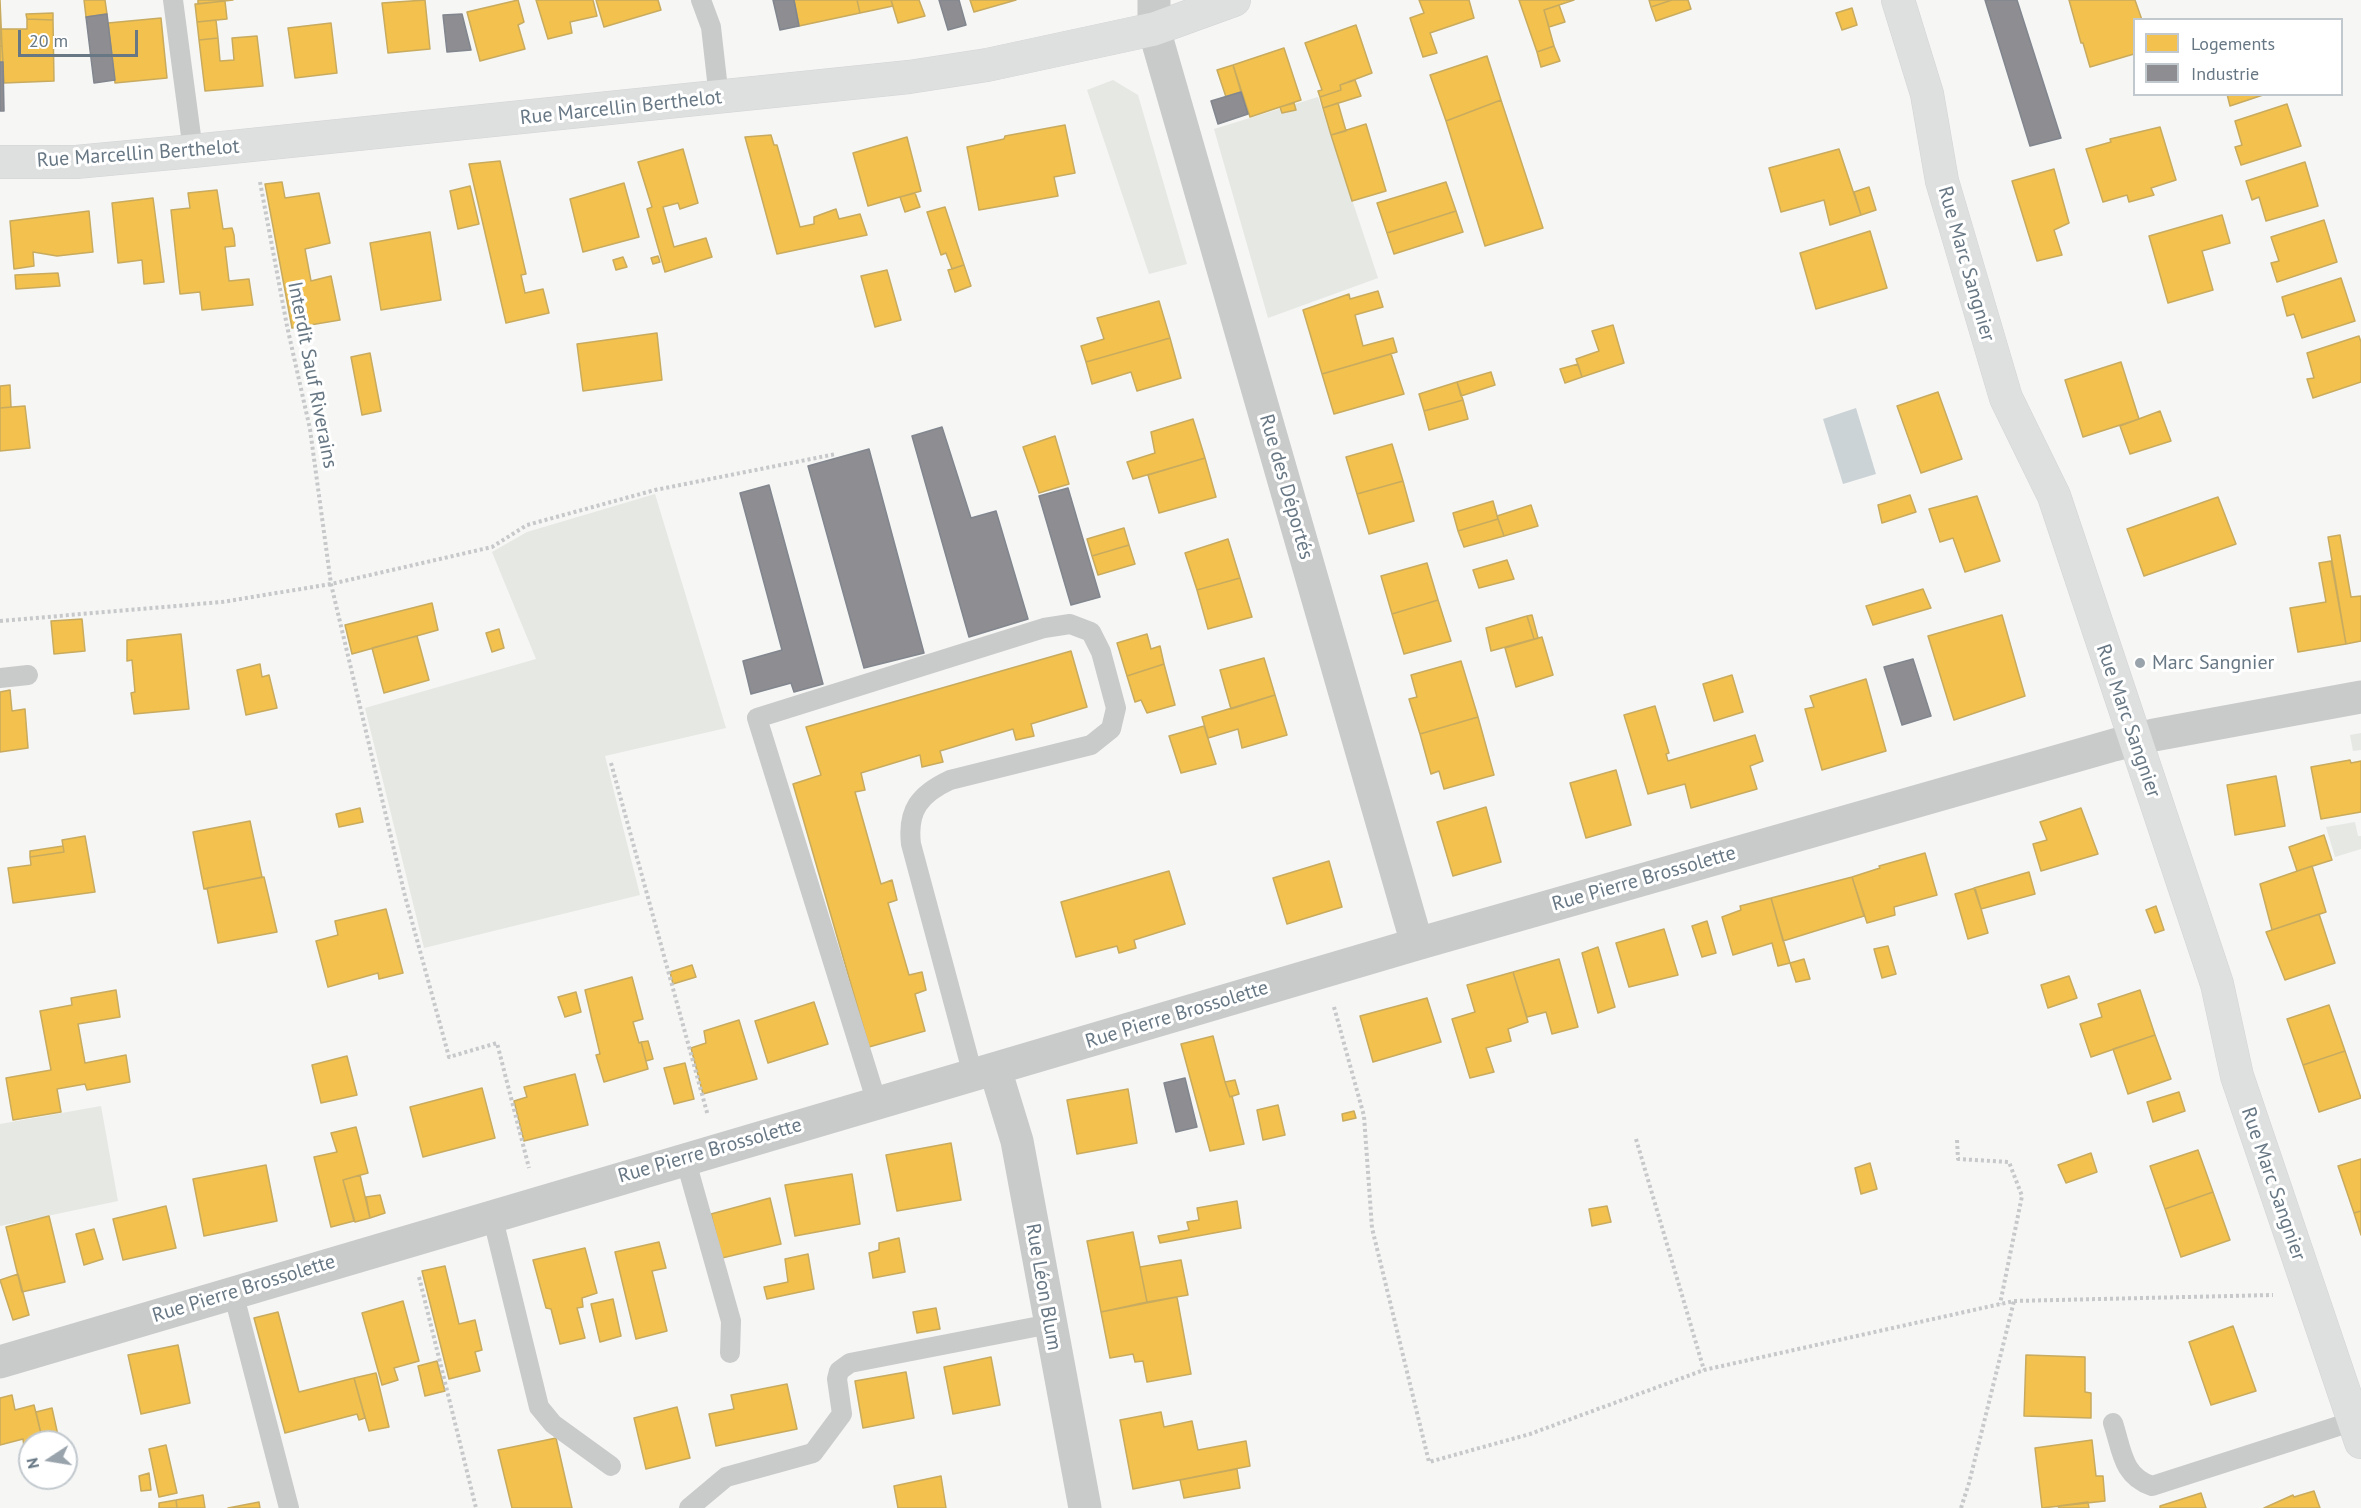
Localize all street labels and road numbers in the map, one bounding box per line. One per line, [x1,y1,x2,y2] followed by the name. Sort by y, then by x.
[519,85,723,131] street label: Rue Marcellin Berthelot
[36,135,240,173] street label: Rue Marcellin Berthelot
[1932,184,2000,344] street label: Rue Marc Sangnier
[282,280,342,470] street label: Interdit Sauf Riverains
[1254,412,1318,562] street label: Rue des Déportés
[2091,641,2165,801] street label: Rue Marc Sangnier
[1549,841,1739,917] street label: Rue Pierre Brossolette
[1083,976,1271,1054] street label: Rue Pierre Brossolette
[2236,1104,2310,1264] street label: Rue Marc Sangnier
[615,1113,805,1189] street label: Rue Pierre Brossolette
[1020,1222,1066,1352] street label: Rue Léon Blum
[150,1250,338,1328] street label: Rue Pierre Brossolette

